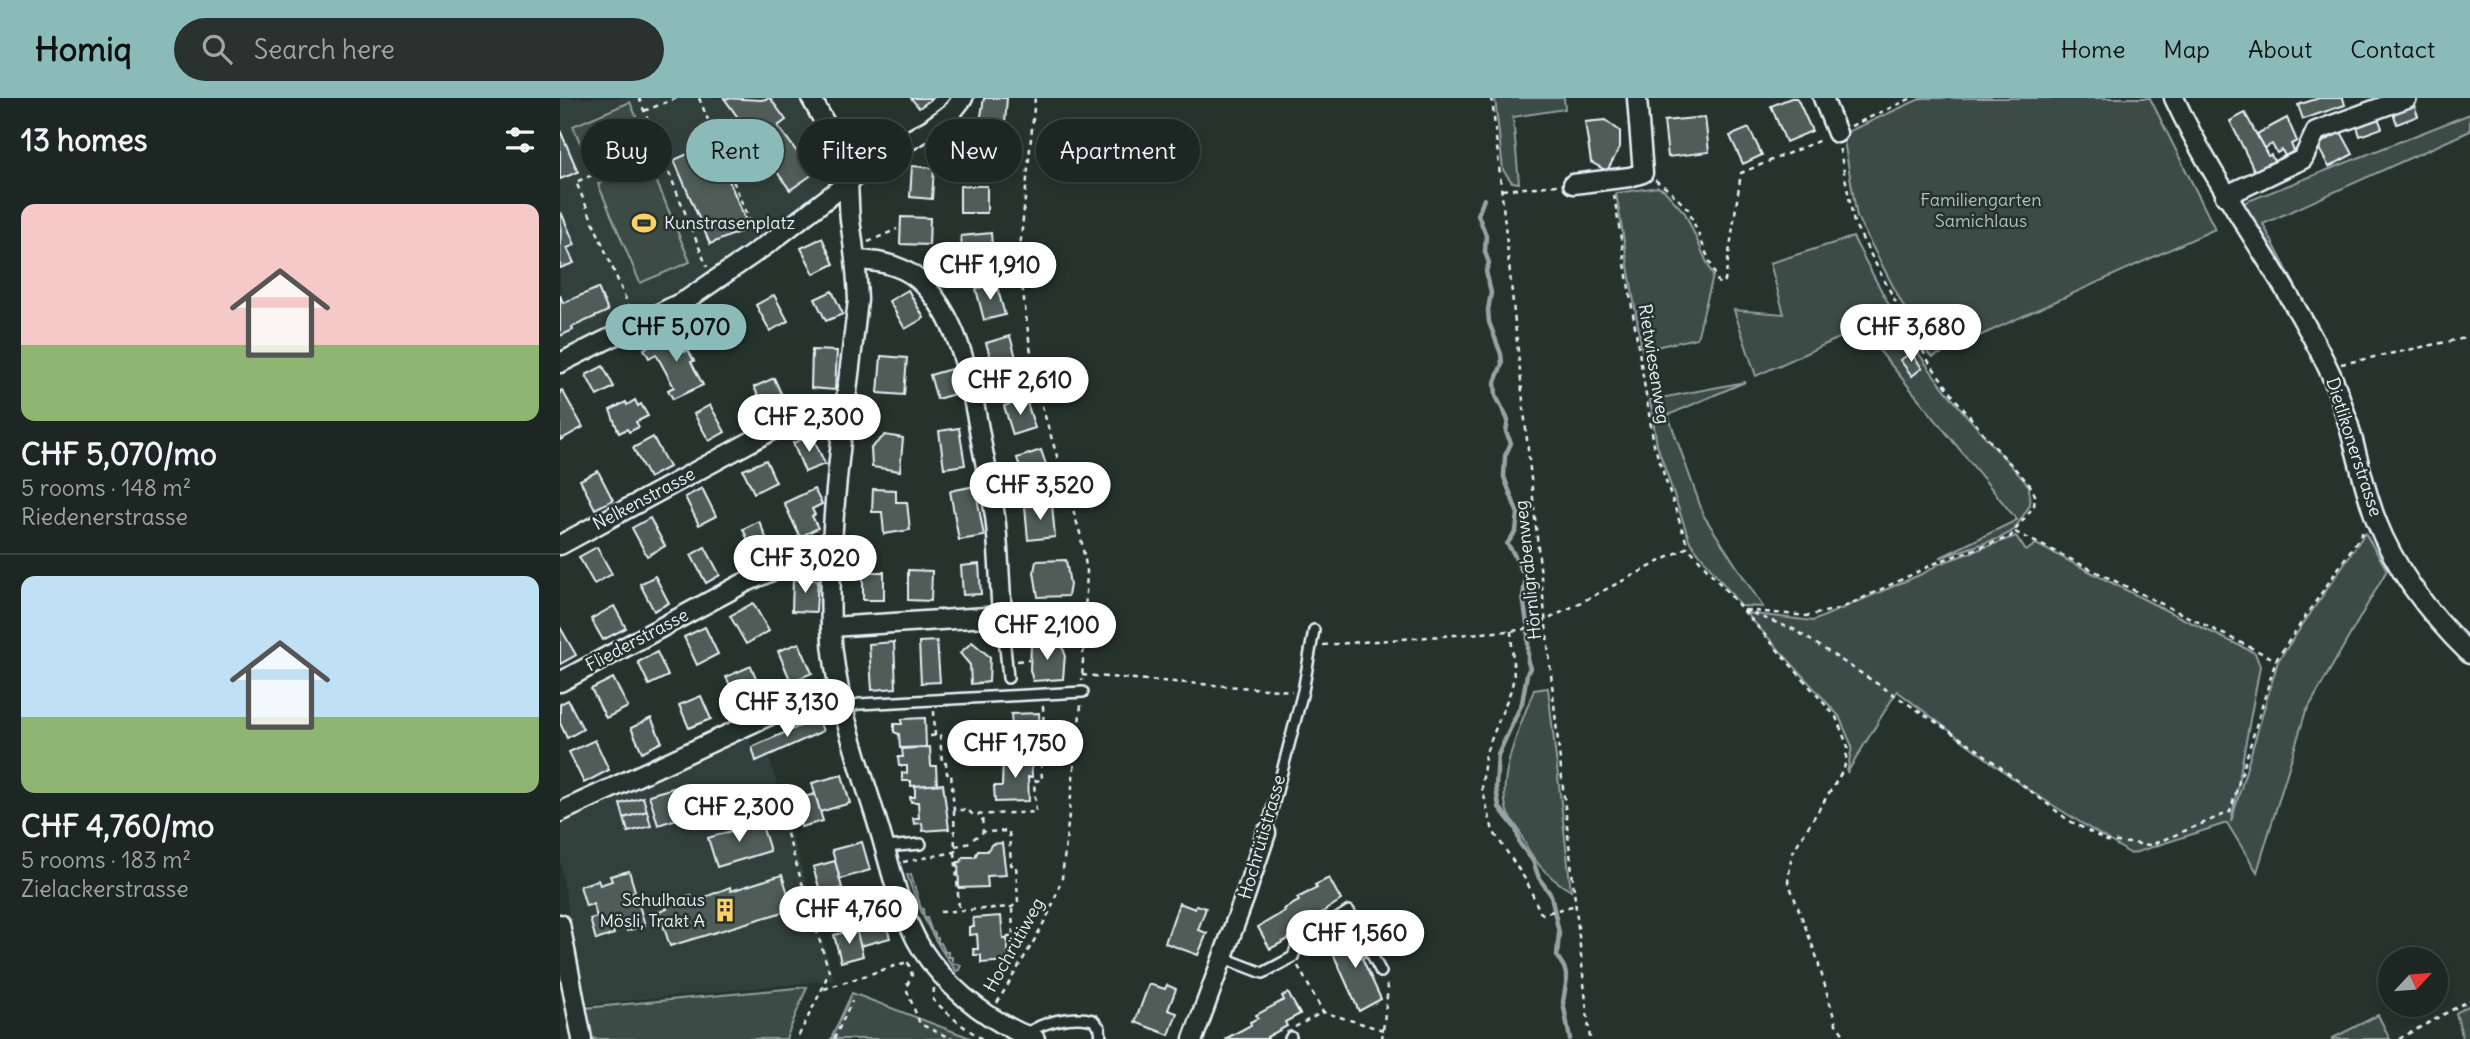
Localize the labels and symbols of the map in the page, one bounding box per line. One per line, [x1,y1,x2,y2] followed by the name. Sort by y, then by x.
[1920,188,2042,232] park label: Familiengarten Samichlaus
[630,209,658,237] sports icon: Kunstrasenplatz
[664,211,795,234] place label: Kunstrasenplatz
[910,242,1070,302] pin: CHF 1,910
[1634,302,1675,426] street label: Rietwiesenweg
[596,304,756,364] pin: CHF 5,070
[1831,304,1991,364] pin: CHF 3,680
[940,358,1100,417] pin: CHF 2,610
[2321,374,2388,519] street label: Dietlikonerstrasse
[729,394,889,454] pin: CHF 2,300
[589,462,699,535] street label: Nelkenstrasse
[960,462,1120,522] pin: CHF 3,520
[1509,499,1546,641] street label: Hörnligrabenweg
[725,536,885,595] pin: CHF 3,020
[967,602,1127,662] pin: CHF 2,100
[581,603,692,676] street label: Fliederstrasse
[707,680,867,739] pin: CHF 3,130
[935,720,1095,780] pin: CHF 1,750
[1233,772,1290,902] street label: Hochrütistrasse
[659,784,819,844] pin: CHF 2,300
[769,886,929,946] pin: CHF 4,760
[599,888,705,932] place label: Schulhaus Mösli, Trakt A
[978,894,1049,996] street label: Hochrütiweg
[711,896,739,924] building icon: Schulhaus Mösli, Trakt A
[1275,910,1435,970] pin: CHF 1,560
[2378,947,2448,1017] north arrow

